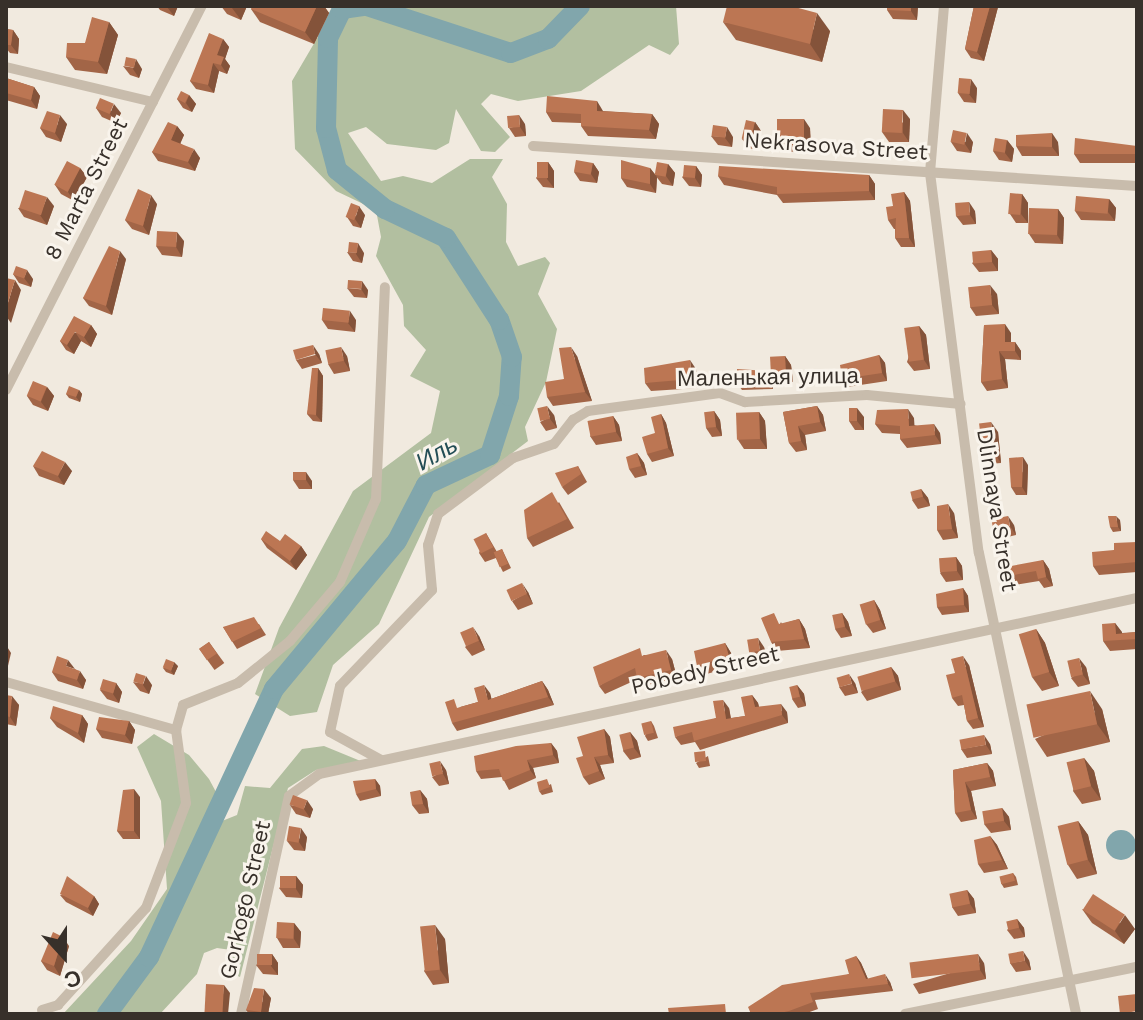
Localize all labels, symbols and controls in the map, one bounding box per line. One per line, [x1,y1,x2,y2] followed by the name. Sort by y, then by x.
[39,114,133,264] street label: 8 Marta Street
[743,126,929,166] street label: Nekrasova Street
[677,362,859,392] street label: Маленькая улица
[971,427,1023,593] street label: Dlinnaya Street
[411,431,463,477] water label: Иль
[628,640,782,700] street label: Pobedy Street
[214,818,276,982] street label: Gorkogo Street
[24,916,104,996] north arrow
[61,964,85,993] text: С

